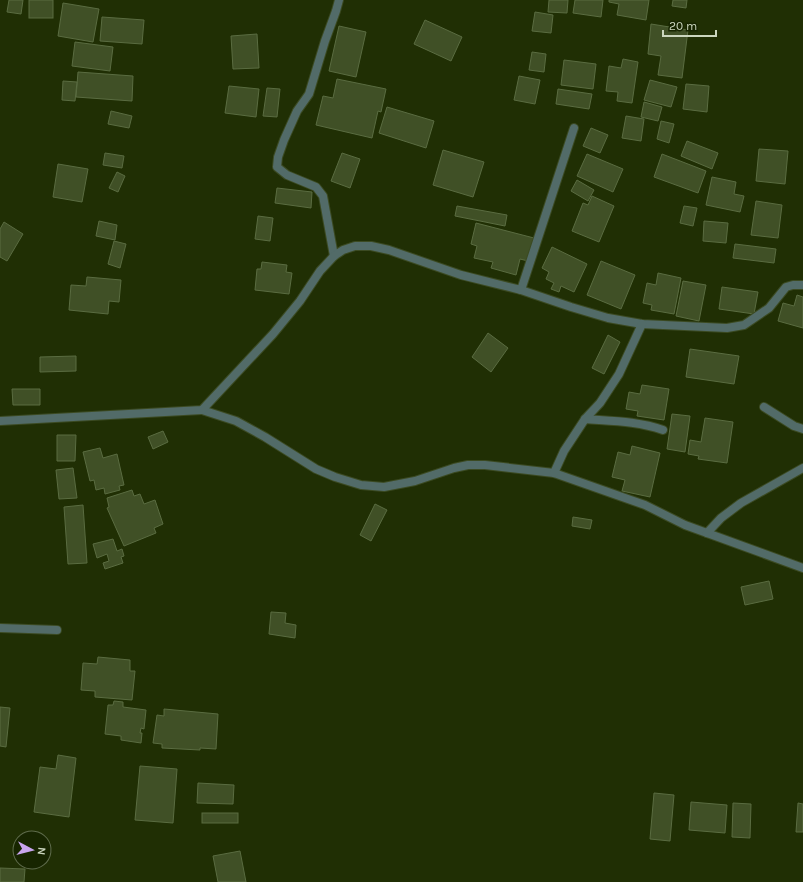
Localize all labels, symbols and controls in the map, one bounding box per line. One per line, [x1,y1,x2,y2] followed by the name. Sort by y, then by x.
[663,12,716,38] scale bar
[669,19,697,33] text: 20 m
[12,830,52,870] north arrow
[34,846,48,856] text: N

